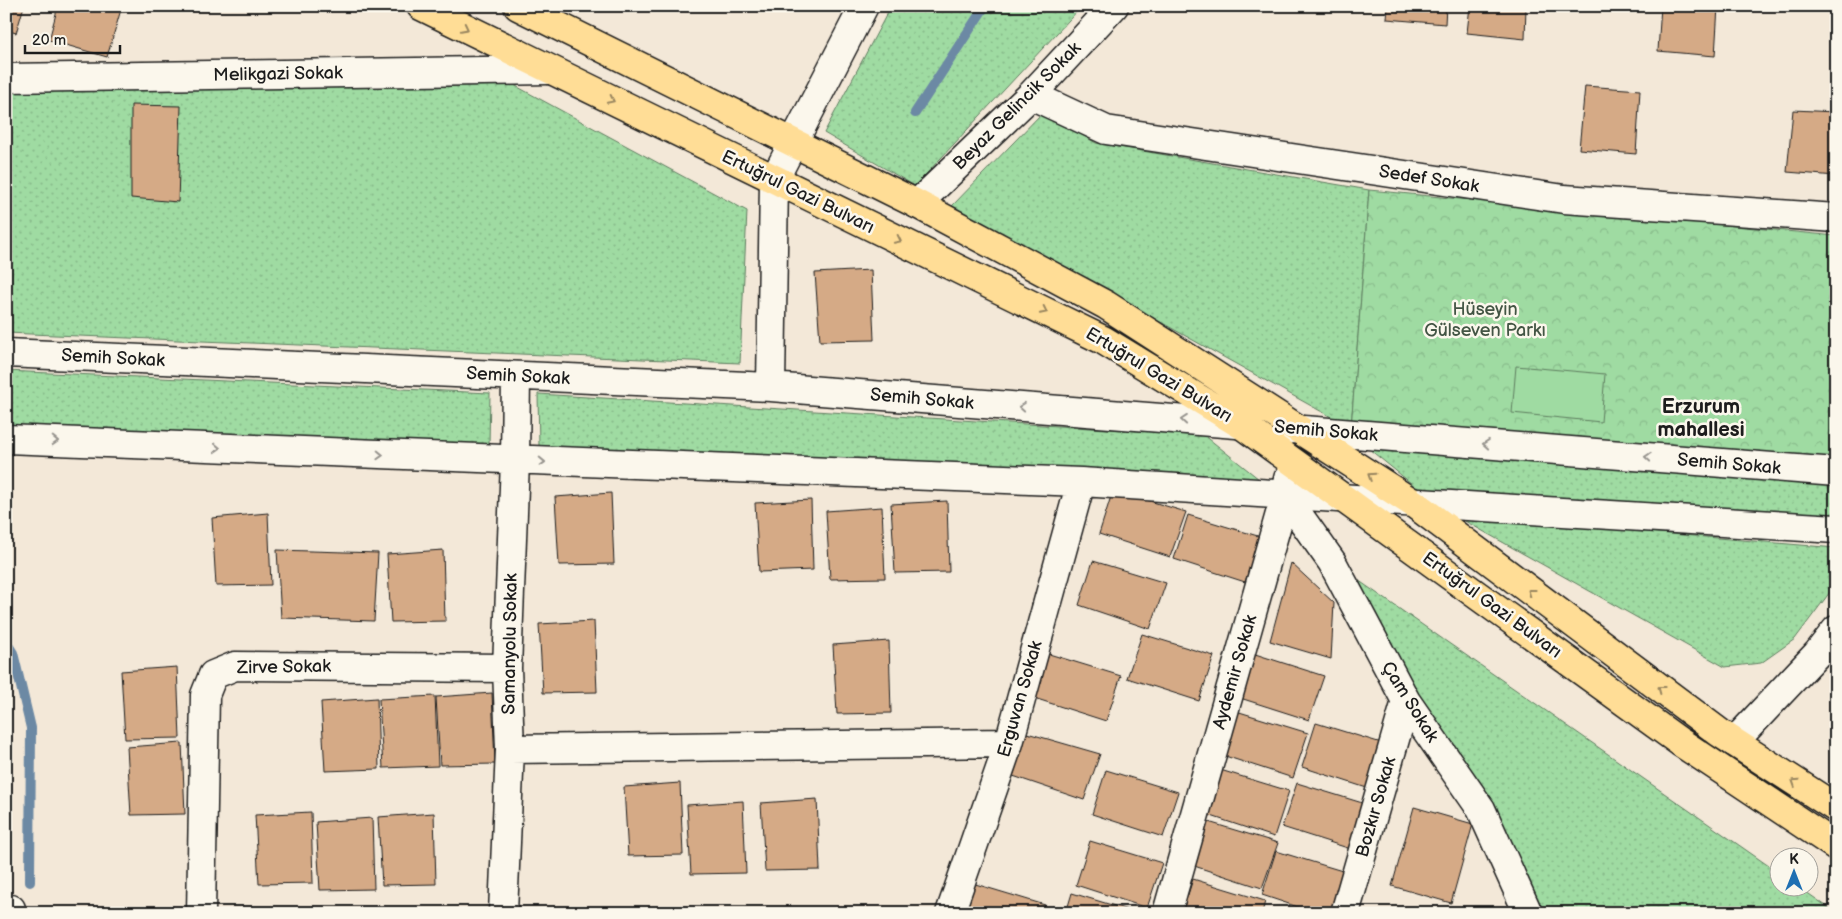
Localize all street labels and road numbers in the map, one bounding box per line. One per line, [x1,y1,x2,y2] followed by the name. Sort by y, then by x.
[949,37,1086,174] street label: Beyaz Gelincik Sokak
[213,62,343,86] street label: Melikgazi Sokak
[718,146,878,238] street label: Ertuğrul Gazi Bulvarı
[1377,161,1481,197] street label: Sedef Sokak
[1082,323,1236,427] street label: Ertuğrul Gazi Bulvarı
[61,345,166,371] street label: Semih Sokak
[466,363,571,389] street label: Semih Sokak
[869,384,975,414] street label: Semih Sokak
[1273,416,1379,446] street label: Semih Sokak
[1676,449,1782,479] street label: Semih Sokak
[1418,547,1566,663] street label: Ertuğrul Gazi Bulvarı
[498,573,522,715] street label: Samanyolu Sokak
[1209,612,1261,732] street label: Aydemir Sokak
[993,638,1047,760] street label: Erguvan Sokak
[236,656,331,678] street label: Zirve Sokak
[1377,658,1443,746] street label: Çam Sokak
[1352,754,1400,860] street label: Bozkır Sokak

